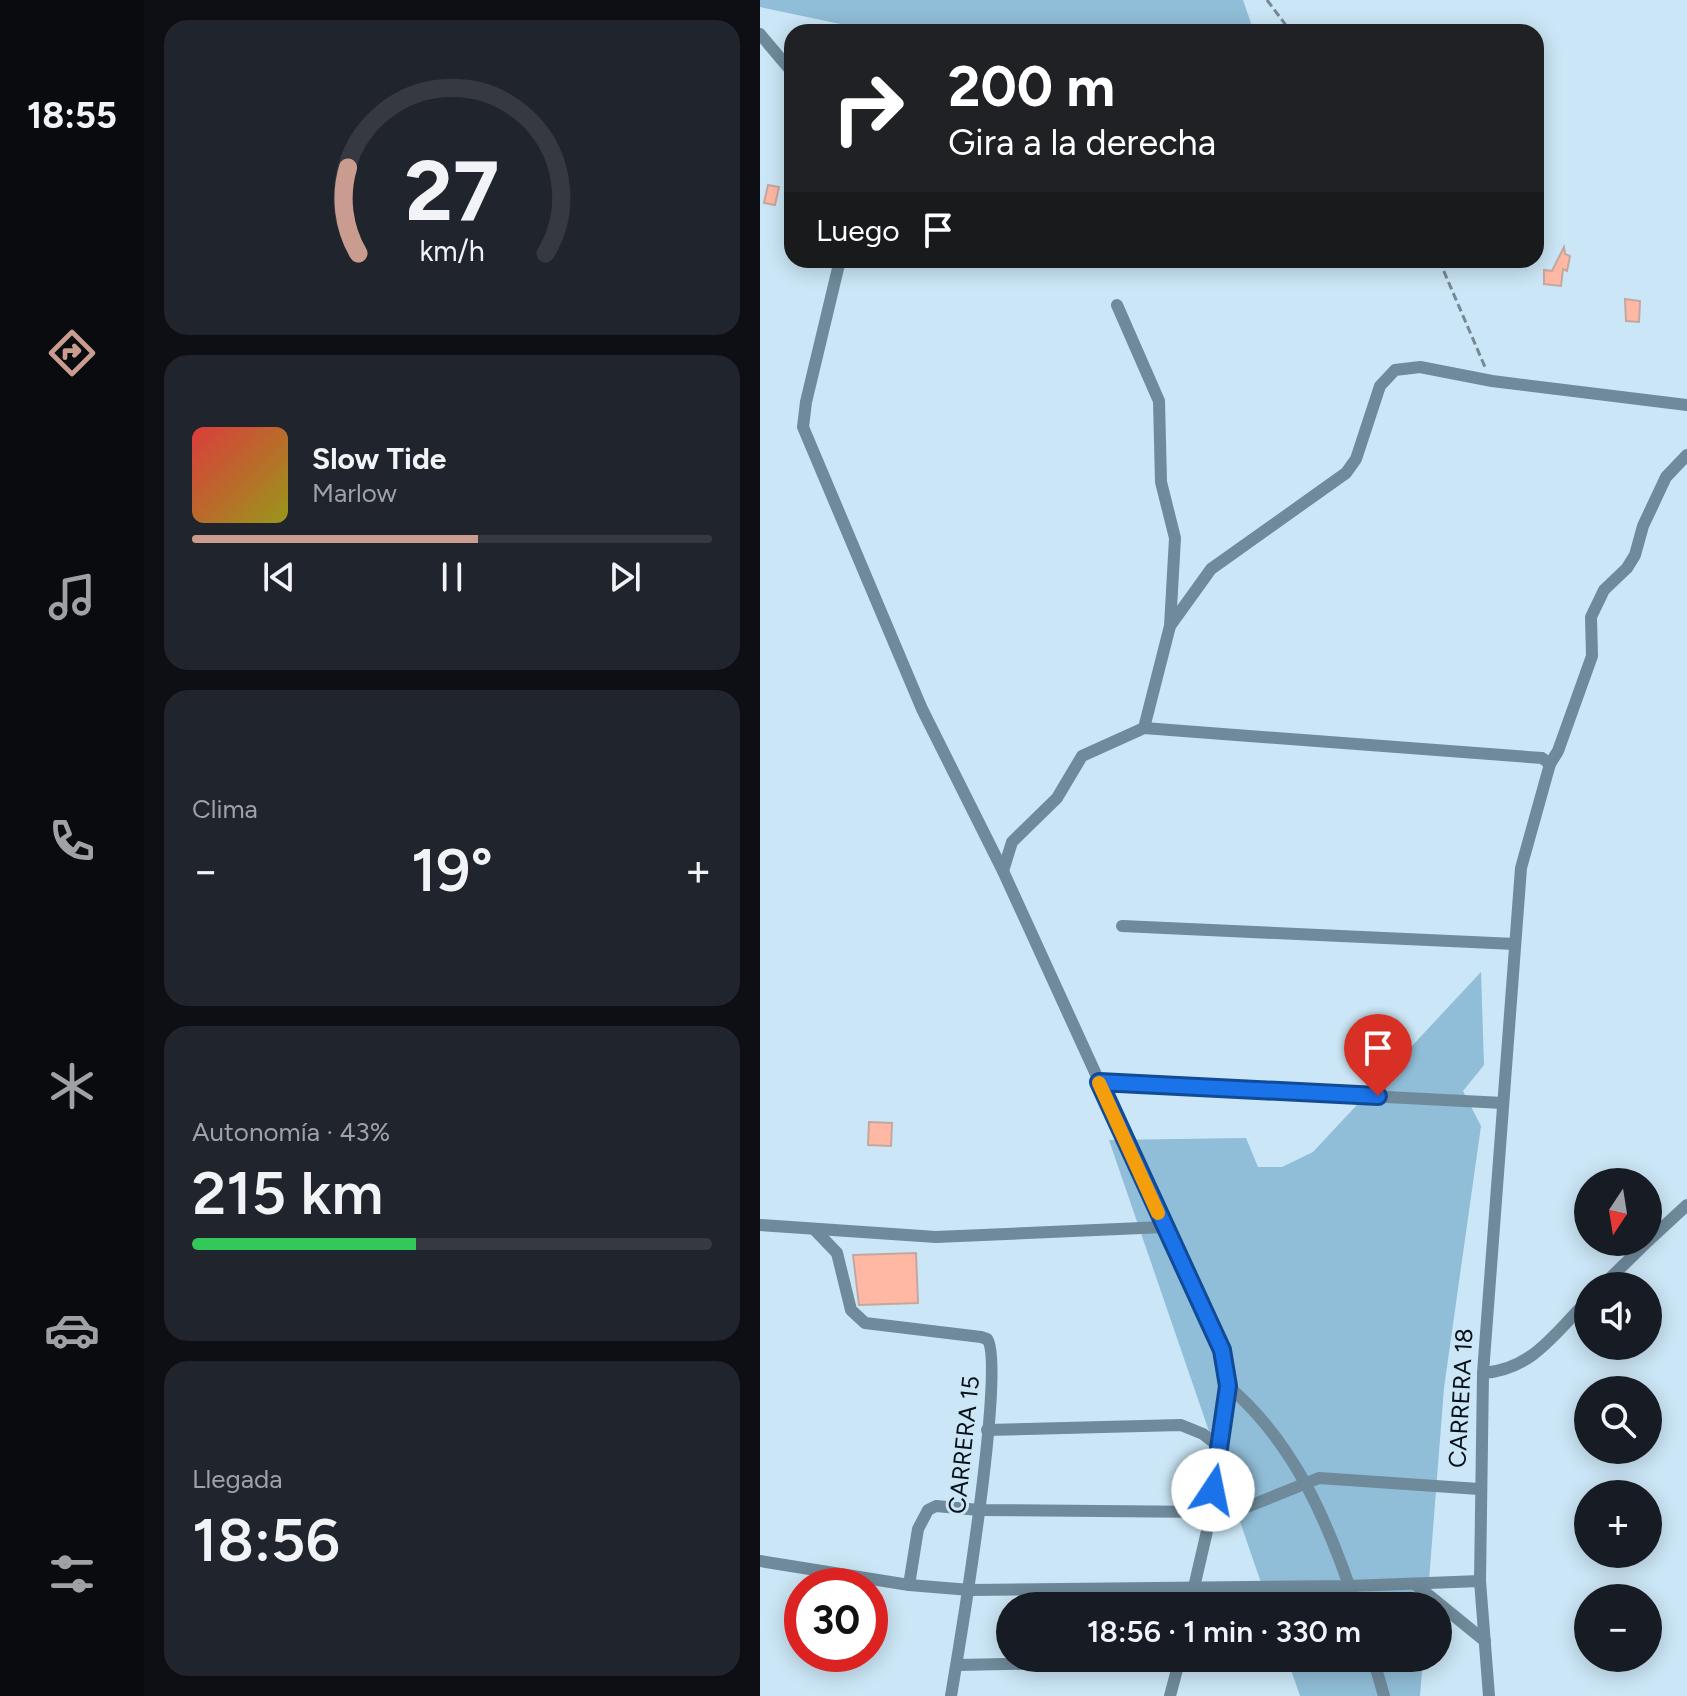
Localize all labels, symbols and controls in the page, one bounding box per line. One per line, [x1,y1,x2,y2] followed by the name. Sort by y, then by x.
[948,53,1115,120] text: 200 m
[816,56,920,160] icon: right
[27,94,117,137] text: 18:55
[948,121,1216,164] text: Gira a la derecha
[405,140,499,240] text: 27
[916,208,960,252] icon: arrive
[816,212,900,249] text: Luego
[419,234,485,268] text: km/h
[44,325,100,381] icon: directions
[312,440,446,477] text: Slow Tide
[312,477,397,509] text: Marlow
[257,555,301,599] icon: previous
[430,555,474,599] icon: pause
[603,555,647,599] icon: next
[44,569,100,625] icon: music
[192,793,258,825] text: Clima
[44,813,100,869] icon: phone
[411,834,493,906] text: 19°
[192,844,219,897] text: −
[685,844,712,897] text: +
[1344,1014,1412,1096] pin
[1356,1026,1400,1070] icon: arrive
[44,1058,100,1114] icon: climate
[192,1116,390,1148] text: Autonomía · 43%
[192,1157,383,1229] text: 215 km
[1574,1168,1662,1256] north arrow
[1574,1168,1662,1672] map controls
[1574,1272,1662,1360] button: sound
[44,1302,100,1358] icon: car
[1442,1327,1479,1468] street label: CARRERA 18
[942,1374,985,1515] street label: CARRERA 15
[1574,1376,1662,1464] button: search
[1171,1448,1255,1532] position arrow
[192,1463,282,1495] text: Llegada
[1574,1480,1662,1568] button: +
[192,1504,340,1576] text: 18:56
[44,1546,100,1602] icon: filters
[784,1568,888,1672] speed limit sign: 30
[1574,1584,1662,1672] button: −
[1087,1613,1361,1650] text: 18:56 · 1 min · 330 m

